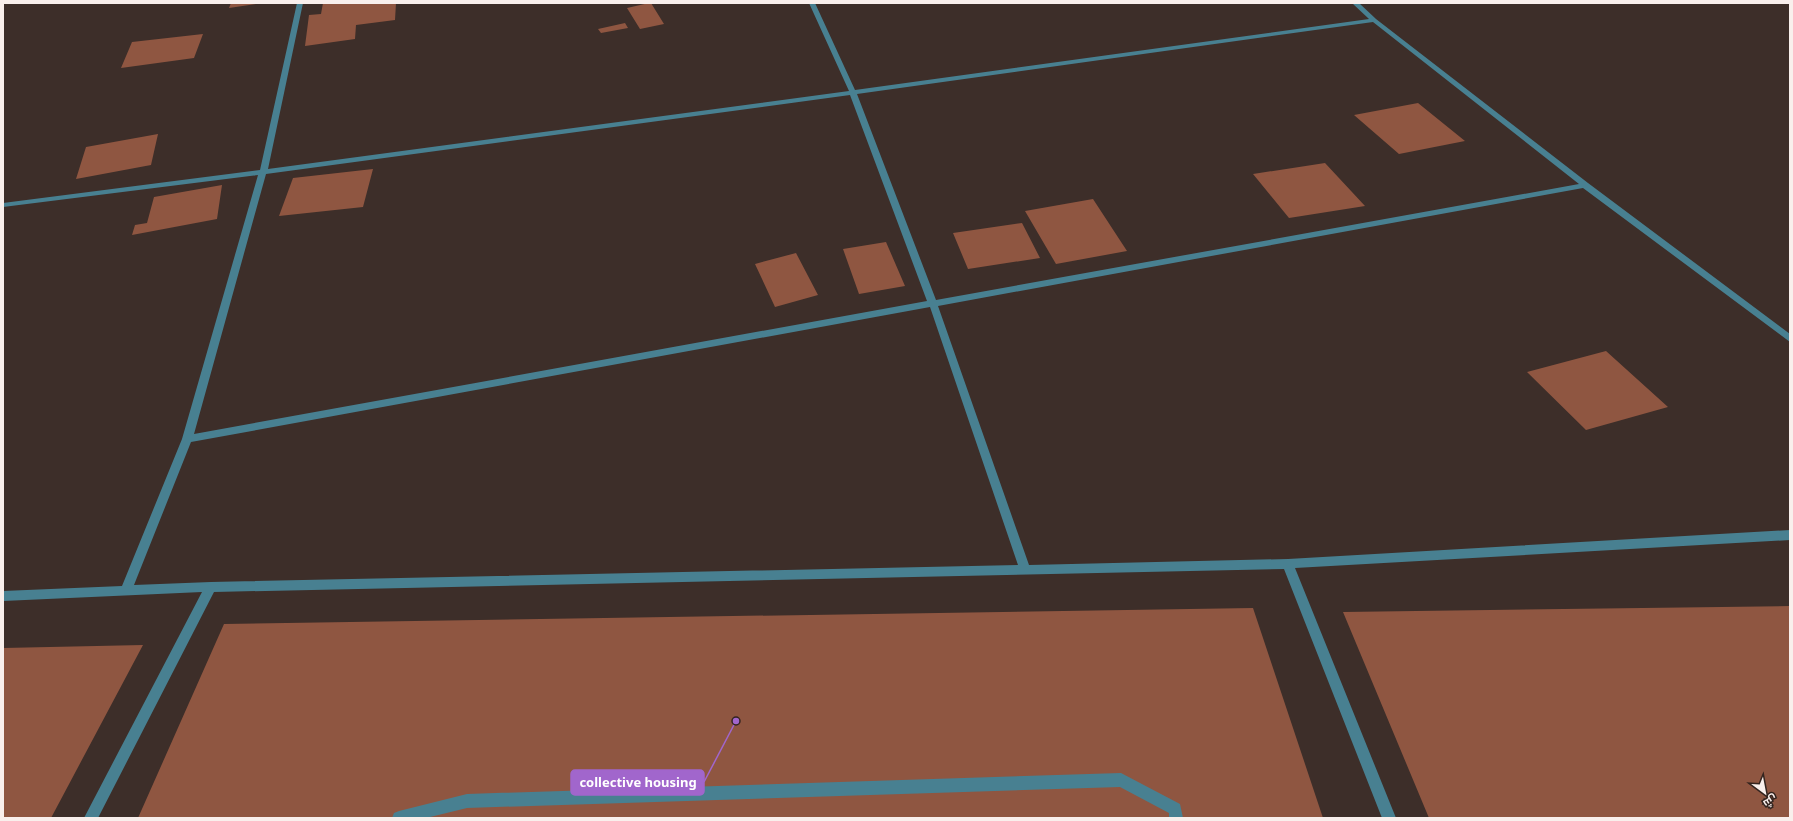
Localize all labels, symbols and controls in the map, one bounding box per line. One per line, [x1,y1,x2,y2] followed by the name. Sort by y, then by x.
[571,770,704,795] callout: collective housing
[579,773,697,791] text: collective housing
[1745,773,1785,813] north arrow
[1761,792,1781,812] text: ش

